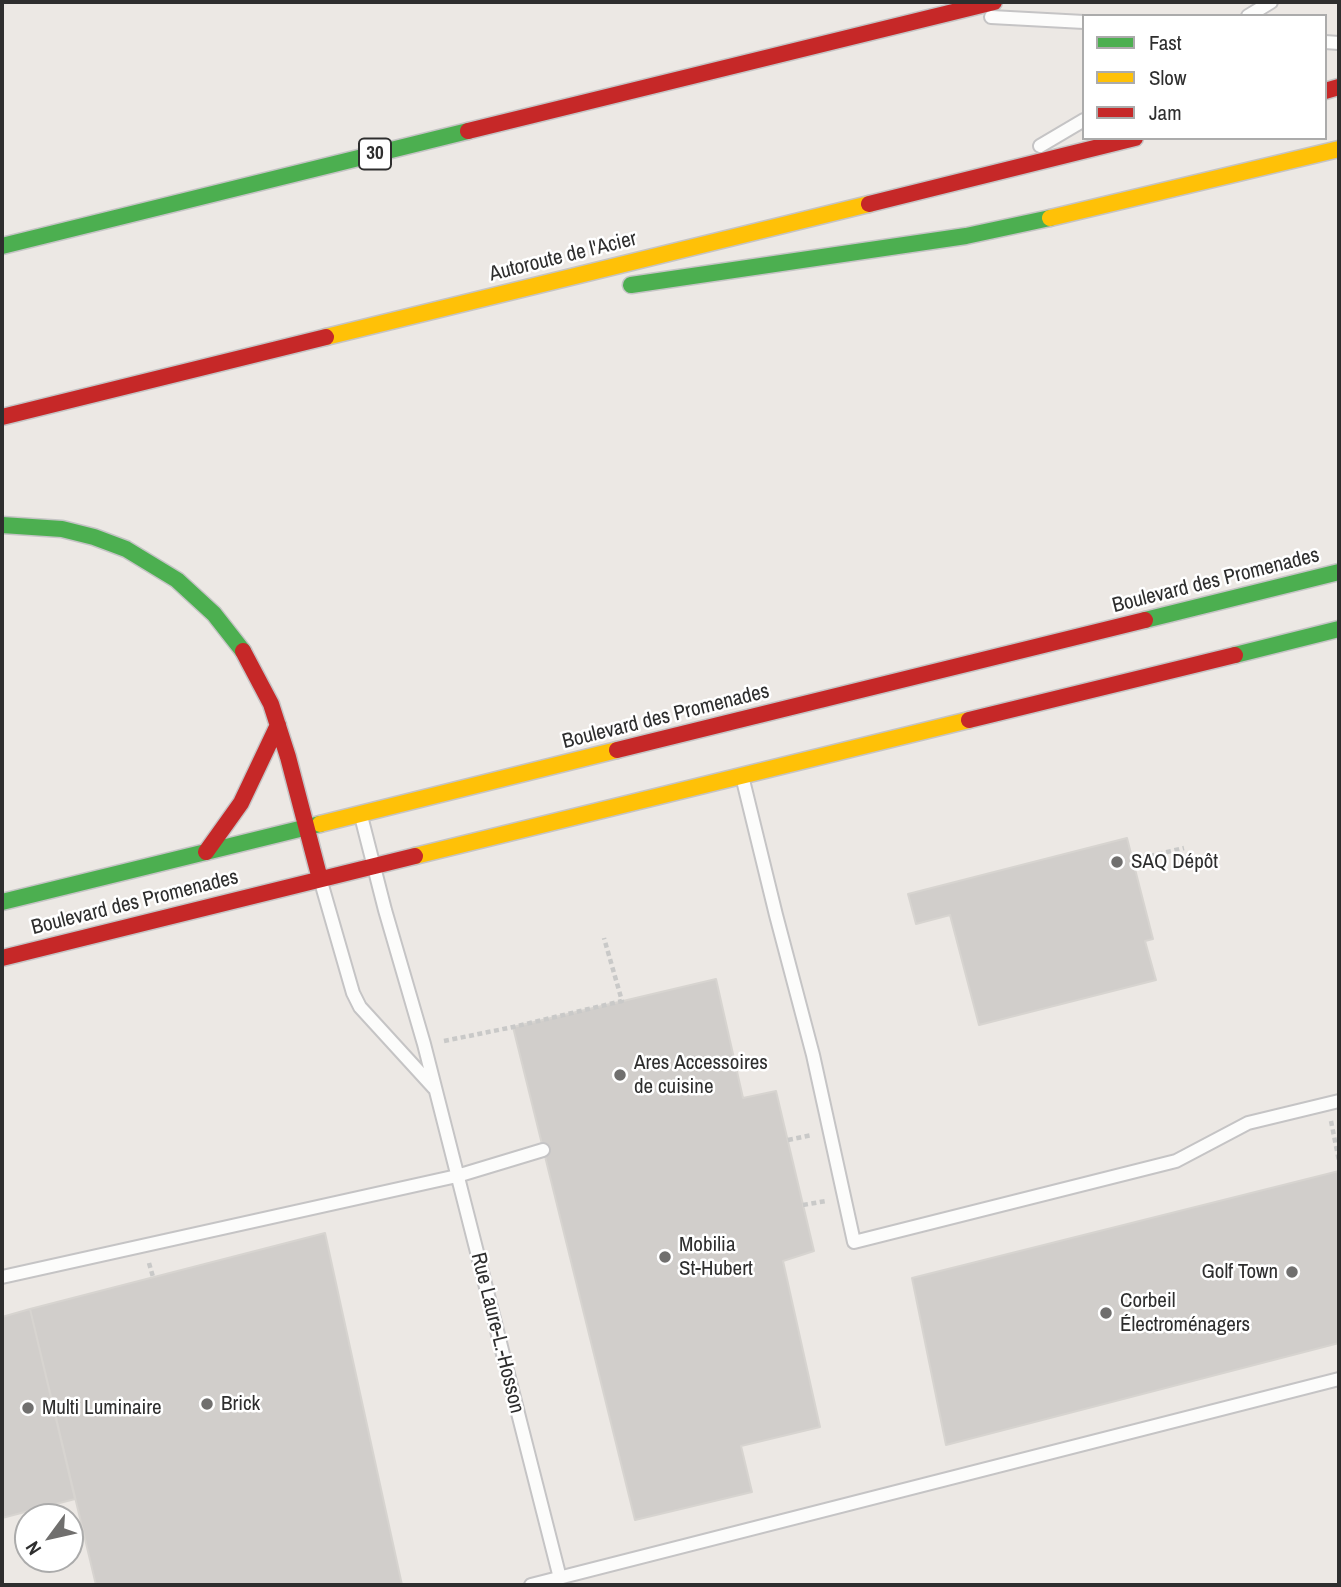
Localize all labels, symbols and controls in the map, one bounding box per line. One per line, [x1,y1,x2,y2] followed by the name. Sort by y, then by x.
[1082,14,1327,140] legend
[1149,28,1182,57] text: Fast
[1149,63,1186,92] text: Slow
[1149,98,1182,127] text: Jam
[359,138,391,170] road number: 30
[487,227,639,287] street label: Autoroute de l'Acier
[1110,543,1322,619] street label: Boulevard des Promenades
[560,679,772,755] street label: Boulevard des Promenades
[1131,849,1218,875] place label: SAQ Dépôt
[1109,854,1125,870] marker: SAQ Dépôt
[29,865,241,941] street label: Boulevard des Promenades
[634,1050,768,1100] place label: Ares Accessoires de cuisine
[612,1067,628,1083] marker: Ares Accessoires de cuisine
[679,1232,753,1282] place label: Mobilia St-Hubert
[657,1249,673,1265] marker: Mobilia St-Hubert
[465,1250,529,1416] street label: Rue Laure-L.-Hosson
[1201,1259,1278,1285] place label: Golf Town
[1284,1264,1300,1280] marker: Golf Town
[1120,1288,1250,1338] place label: Corbeil Électroménagers
[1098,1305,1114,1321] marker: Corbeil Électroménagers
[221,1391,260,1417] place label: Brick
[42,1395,162,1421] place label: Multi Luminaire
[199,1396,215,1412] marker: Brick
[20,1400,36,1416] marker: Multi Luminaire
[14,1503,84,1573] north arrow
[19,1537,47,1560] text: N

